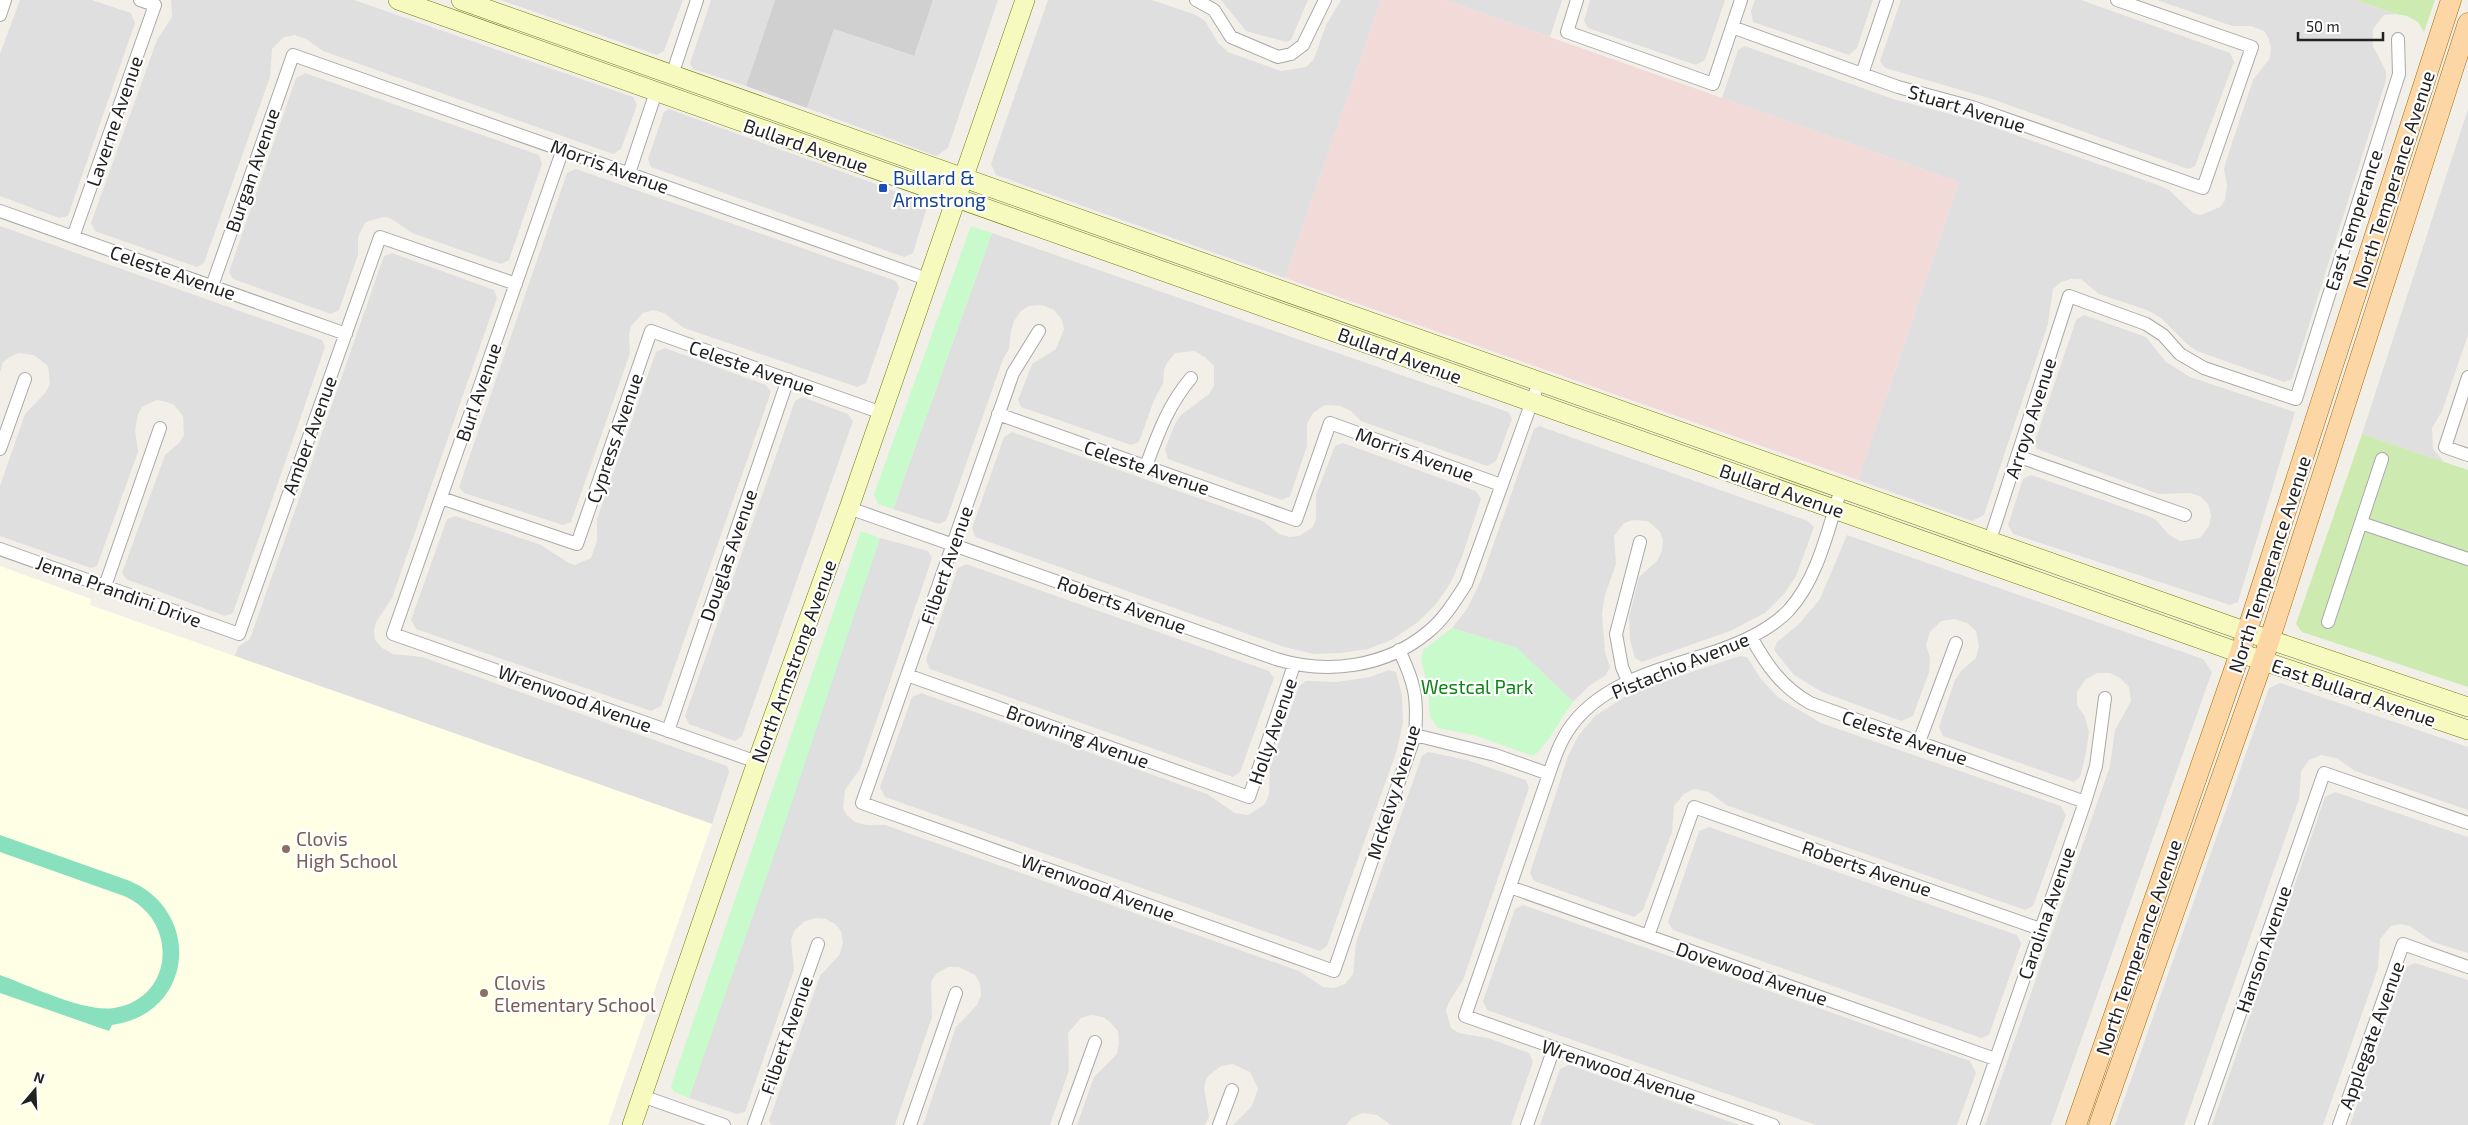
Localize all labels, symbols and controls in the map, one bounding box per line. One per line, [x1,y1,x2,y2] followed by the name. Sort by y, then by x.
[2298,10,2383,42] scale bar
[2306,17,2340,35] text: 50 m
[81,53,147,189] street label: Laverne Avenue
[2347,68,2439,290] street label: North Temperance Avenue
[1906,79,2028,137] street label: Stuart Avenue
[220,105,284,235] street label: Burgan Avenue
[741,113,871,177] street label: Bullard Avenue
[548,134,672,198] street label: Morris Avenue
[2319,146,2387,294] street label: East Temperance
[893,166,986,211] place label: Bullard & Armstrong
[877,182,889,194] marker: Bullard & Armstrong
[107,240,239,304] street label: Celeste Avenue
[1335,322,1465,388] street label: Bullard Avenue
[686,335,818,399] street label: Celeste Avenue
[450,340,506,444] street label: Burl Avenue
[2000,355,2060,481] street label: Arroyo Avenue
[581,370,647,506] street label: Cypress Avenue
[277,373,341,497] street label: Amber Avenue
[1353,422,1477,486] street label: Morris Avenue
[1081,435,1213,499] street label: Celeste Avenue
[2223,453,2315,675] street label: North Temperance Avenue
[1717,458,1847,522] street label: Bullard Avenue
[695,486,761,624] street label: Douglas Avenue
[915,503,977,627] street label: Filbert Avenue
[33,550,205,632] street label: Jenna Prandini Drive
[746,556,840,766] street label: North Armstrong Avenue
[1054,570,1190,638] street label: Roberts Avenue
[1608,627,1752,703] street label: Pistachio Avenue
[2269,653,2439,731] street label: East Bullard Avenue
[495,660,655,736] street label: Wrenwood Avenue
[1243,675,1301,787] street label: Holly Avenue
[1421,675,1534,698] park label: Westcal Park
[1003,699,1153,773] street label: Browning Avenue
[1839,705,1971,769] street label: Celeste Avenue
[1362,722,1424,862] street label: McKelvy Avenue
[296,827,398,872] place label: Clovis High School
[1799,835,1935,901] street label: Roberts Avenue
[2090,836,2186,1058] street label: North Temperance Avenue
[280,843,292,855] marker: Clovis High School
[2013,844,2079,982] street label: Carolina Avenue
[1018,849,1178,925] street label: Wrenwood Avenue
[2230,882,2296,1016] street label: Hanson Avenue
[1673,936,1831,1010] street label: Dovewood Avenue
[2334,958,2408,1112] street label: Applegate Avenue
[494,971,656,1016] place label: Clovis Elementary School
[755,973,817,1097] street label: Filbert Avenue
[478,987,490,999] marker: Clovis Elementary School
[1539,1034,1699,1108] street label: Wrenwood Avenue
[10,1065,60,1115] north arrow
[32,1068,47,1087] text: N

